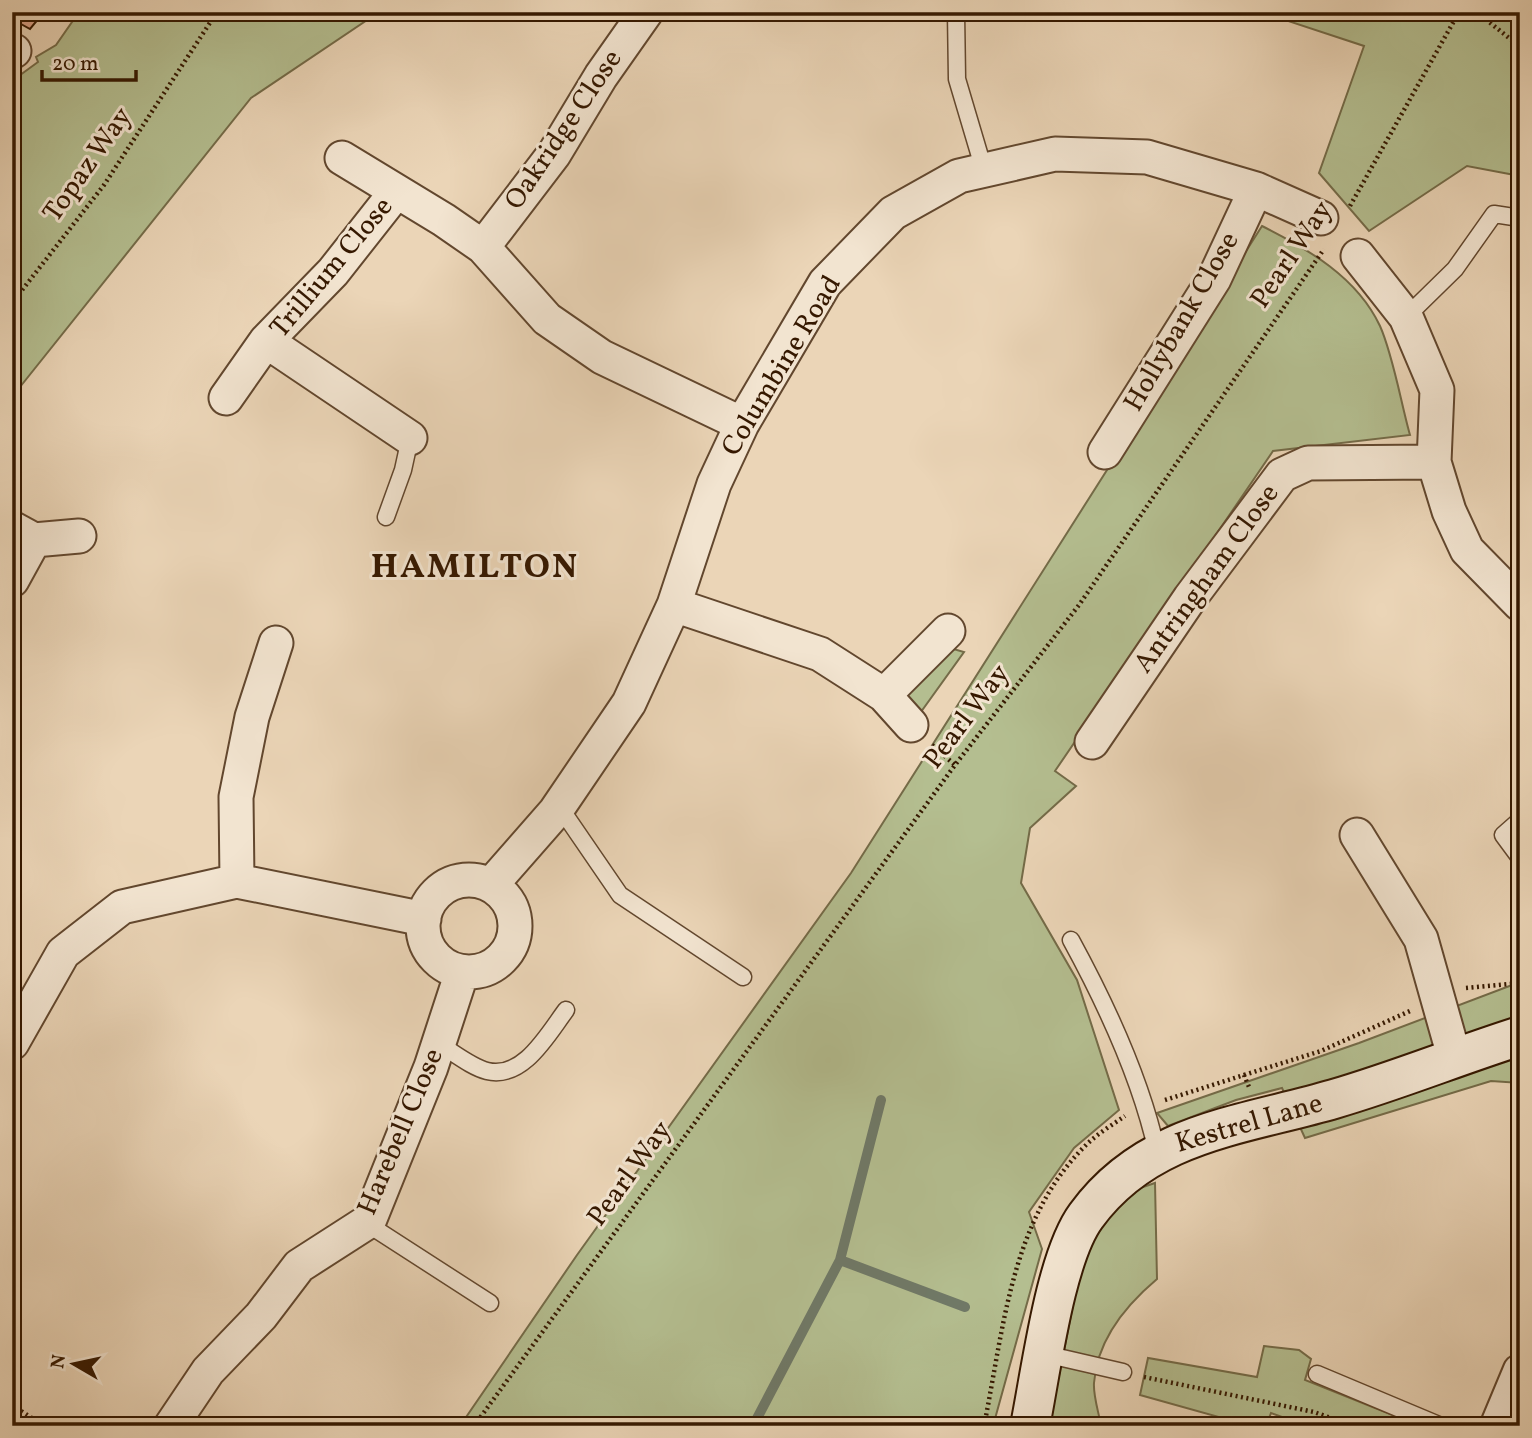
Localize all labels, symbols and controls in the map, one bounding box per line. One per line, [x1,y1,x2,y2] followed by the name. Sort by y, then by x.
[42,38,136,82] scale bar
[496,42,632,218] street label: Oakridge Close
[52,50,98,79] text: 20 m
[34,100,142,230] street label: Topaz Way
[261,189,403,347] street label: Trillium Close
[1242,193,1342,317] street label: Pearl Way
[1115,225,1249,419] street label: Hollybank Close
[713,268,851,464] street label: Columbine Road
[1125,476,1289,682] street label: Antringham Close
[371,544,579,592] district label: HAMILTON
[915,656,1019,778] street label: Pearl Way
[348,1043,454,1221] street label: Harebell Close
[1171,1084,1327,1164] street label: Kestrel Lane
[578,1113,682,1235] street label: Pearl Way
[38,1330,108,1400] north arrow
[45,1353,73,1371] text: N

